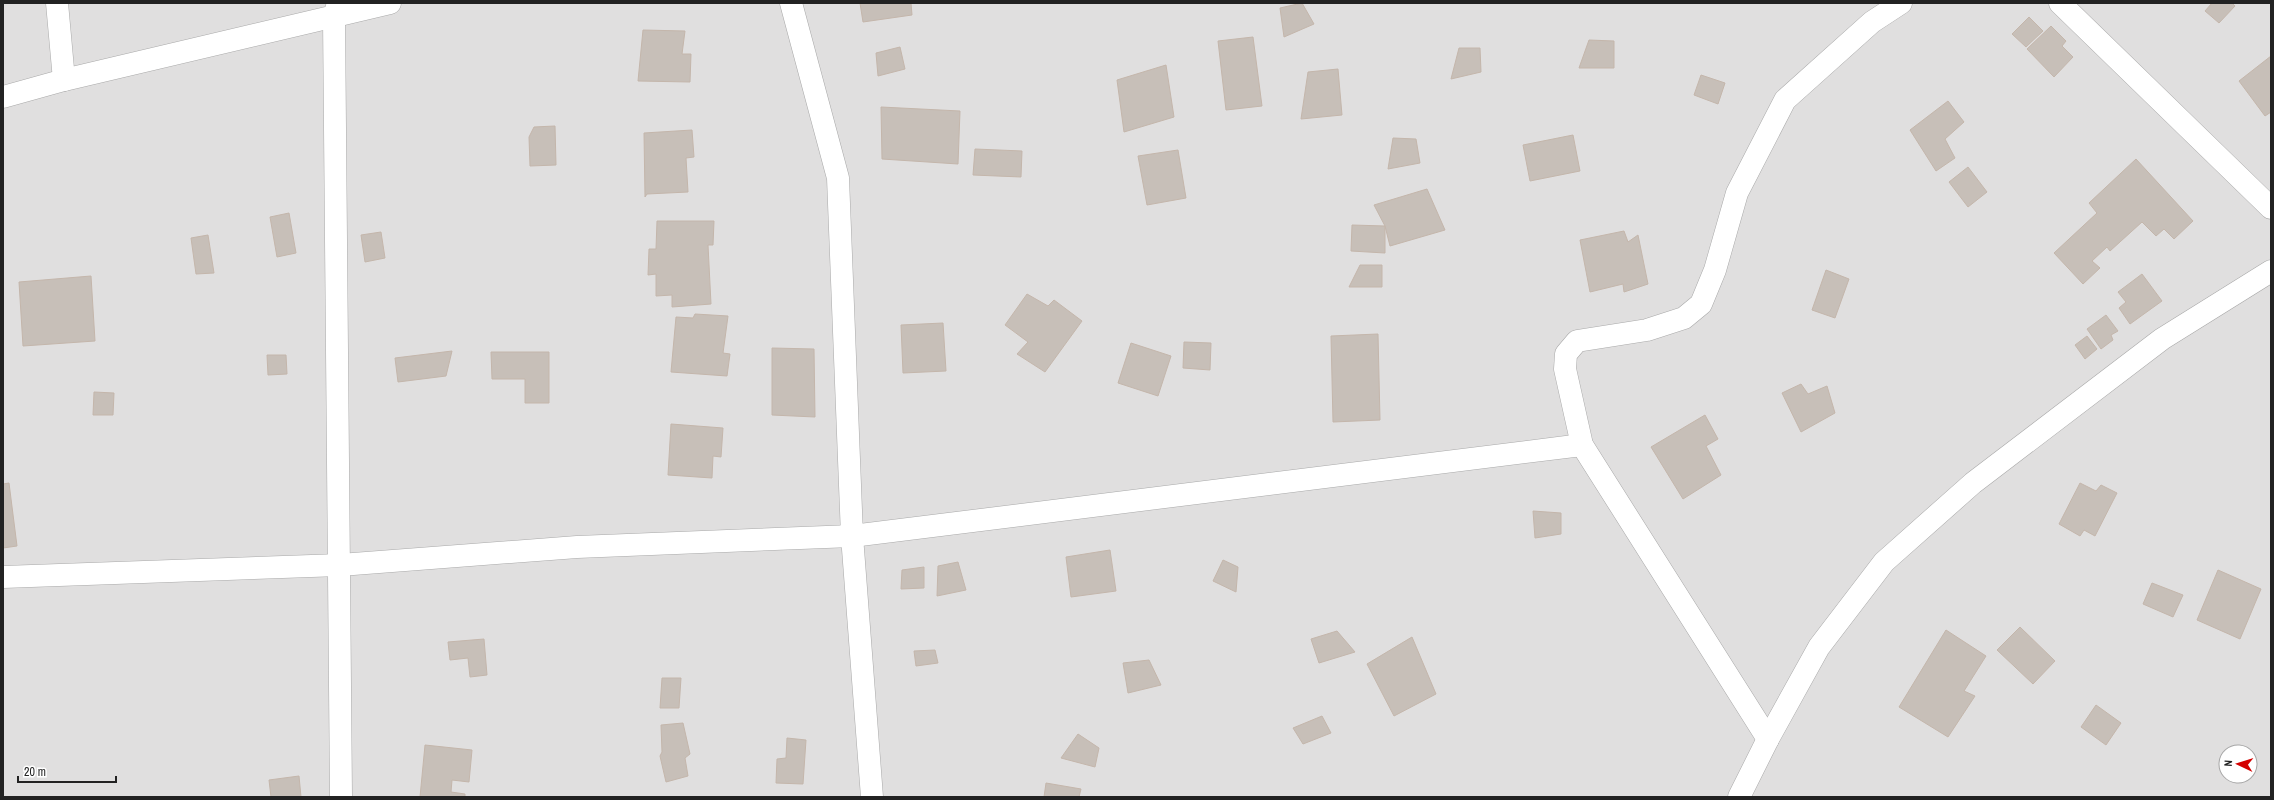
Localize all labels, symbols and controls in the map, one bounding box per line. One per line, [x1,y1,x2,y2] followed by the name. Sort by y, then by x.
[2218,744,2258,784] north arrow
[18,758,116,784] scale bar
[2221,760,2235,767] text: N
[24,764,46,780] text: 20 m

